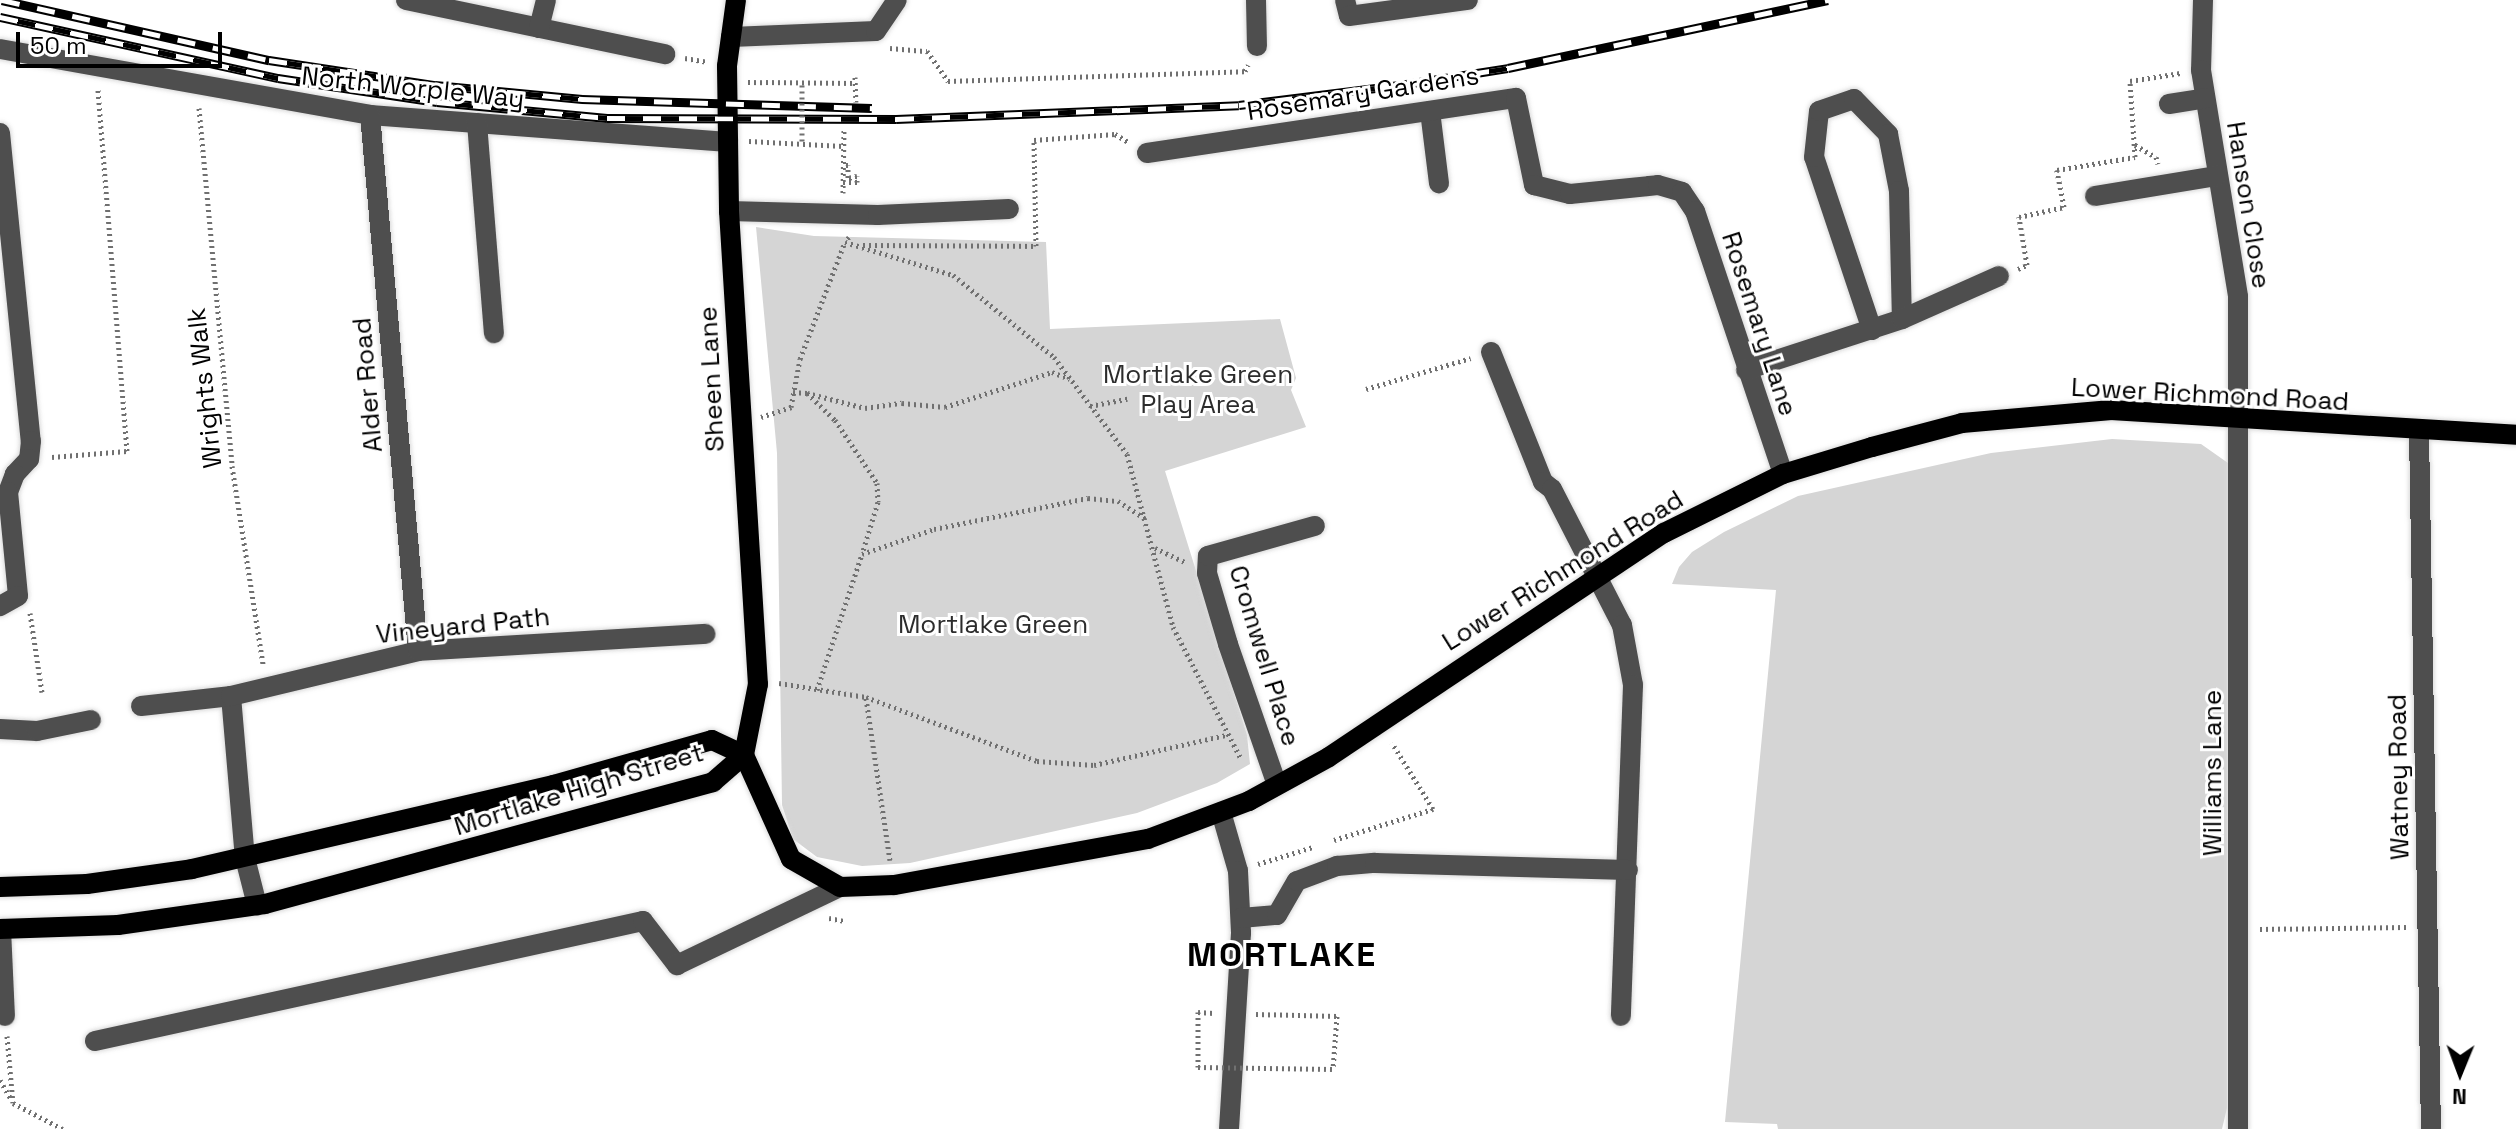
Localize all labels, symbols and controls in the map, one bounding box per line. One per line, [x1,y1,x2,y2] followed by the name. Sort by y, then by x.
[20,16,226,66] scale bar
[30,30,87,61] text: 50 m
[1245,60,1481,128] street label: Rosemary Gardens
[300,61,526,115] street label: North Worple Way
[2219,119,2277,291] street label: Hanson Close
[1715,228,1803,420] street label: Rosemary Lane
[693,305,731,453] street label: Sheen Lane
[181,306,229,470] street label: Wrights Walk
[347,316,389,454] street label: Alder Road
[1103,359,1293,420] park label: Mortlake Green Play Area
[2070,372,2350,418] street label: Lower Richmond Road
[1437,484,1689,658] street label: Lower Richmond Road
[1222,562,1306,750] street label: Cromwell Place
[374,601,552,651] street label: Vineyard Path
[898,609,1088,641] park label: Mortlake Green
[2197,690,2229,856] street label: Williams Lane
[2382,694,2416,860] street label: Watney Road
[450,737,708,843] street label: Mortlake High Street
[1187,935,1377,975] district label: MORTLAKE
[2420,1033,2500,1113] north arrow
[2452,1083,2467,1111] text: N

